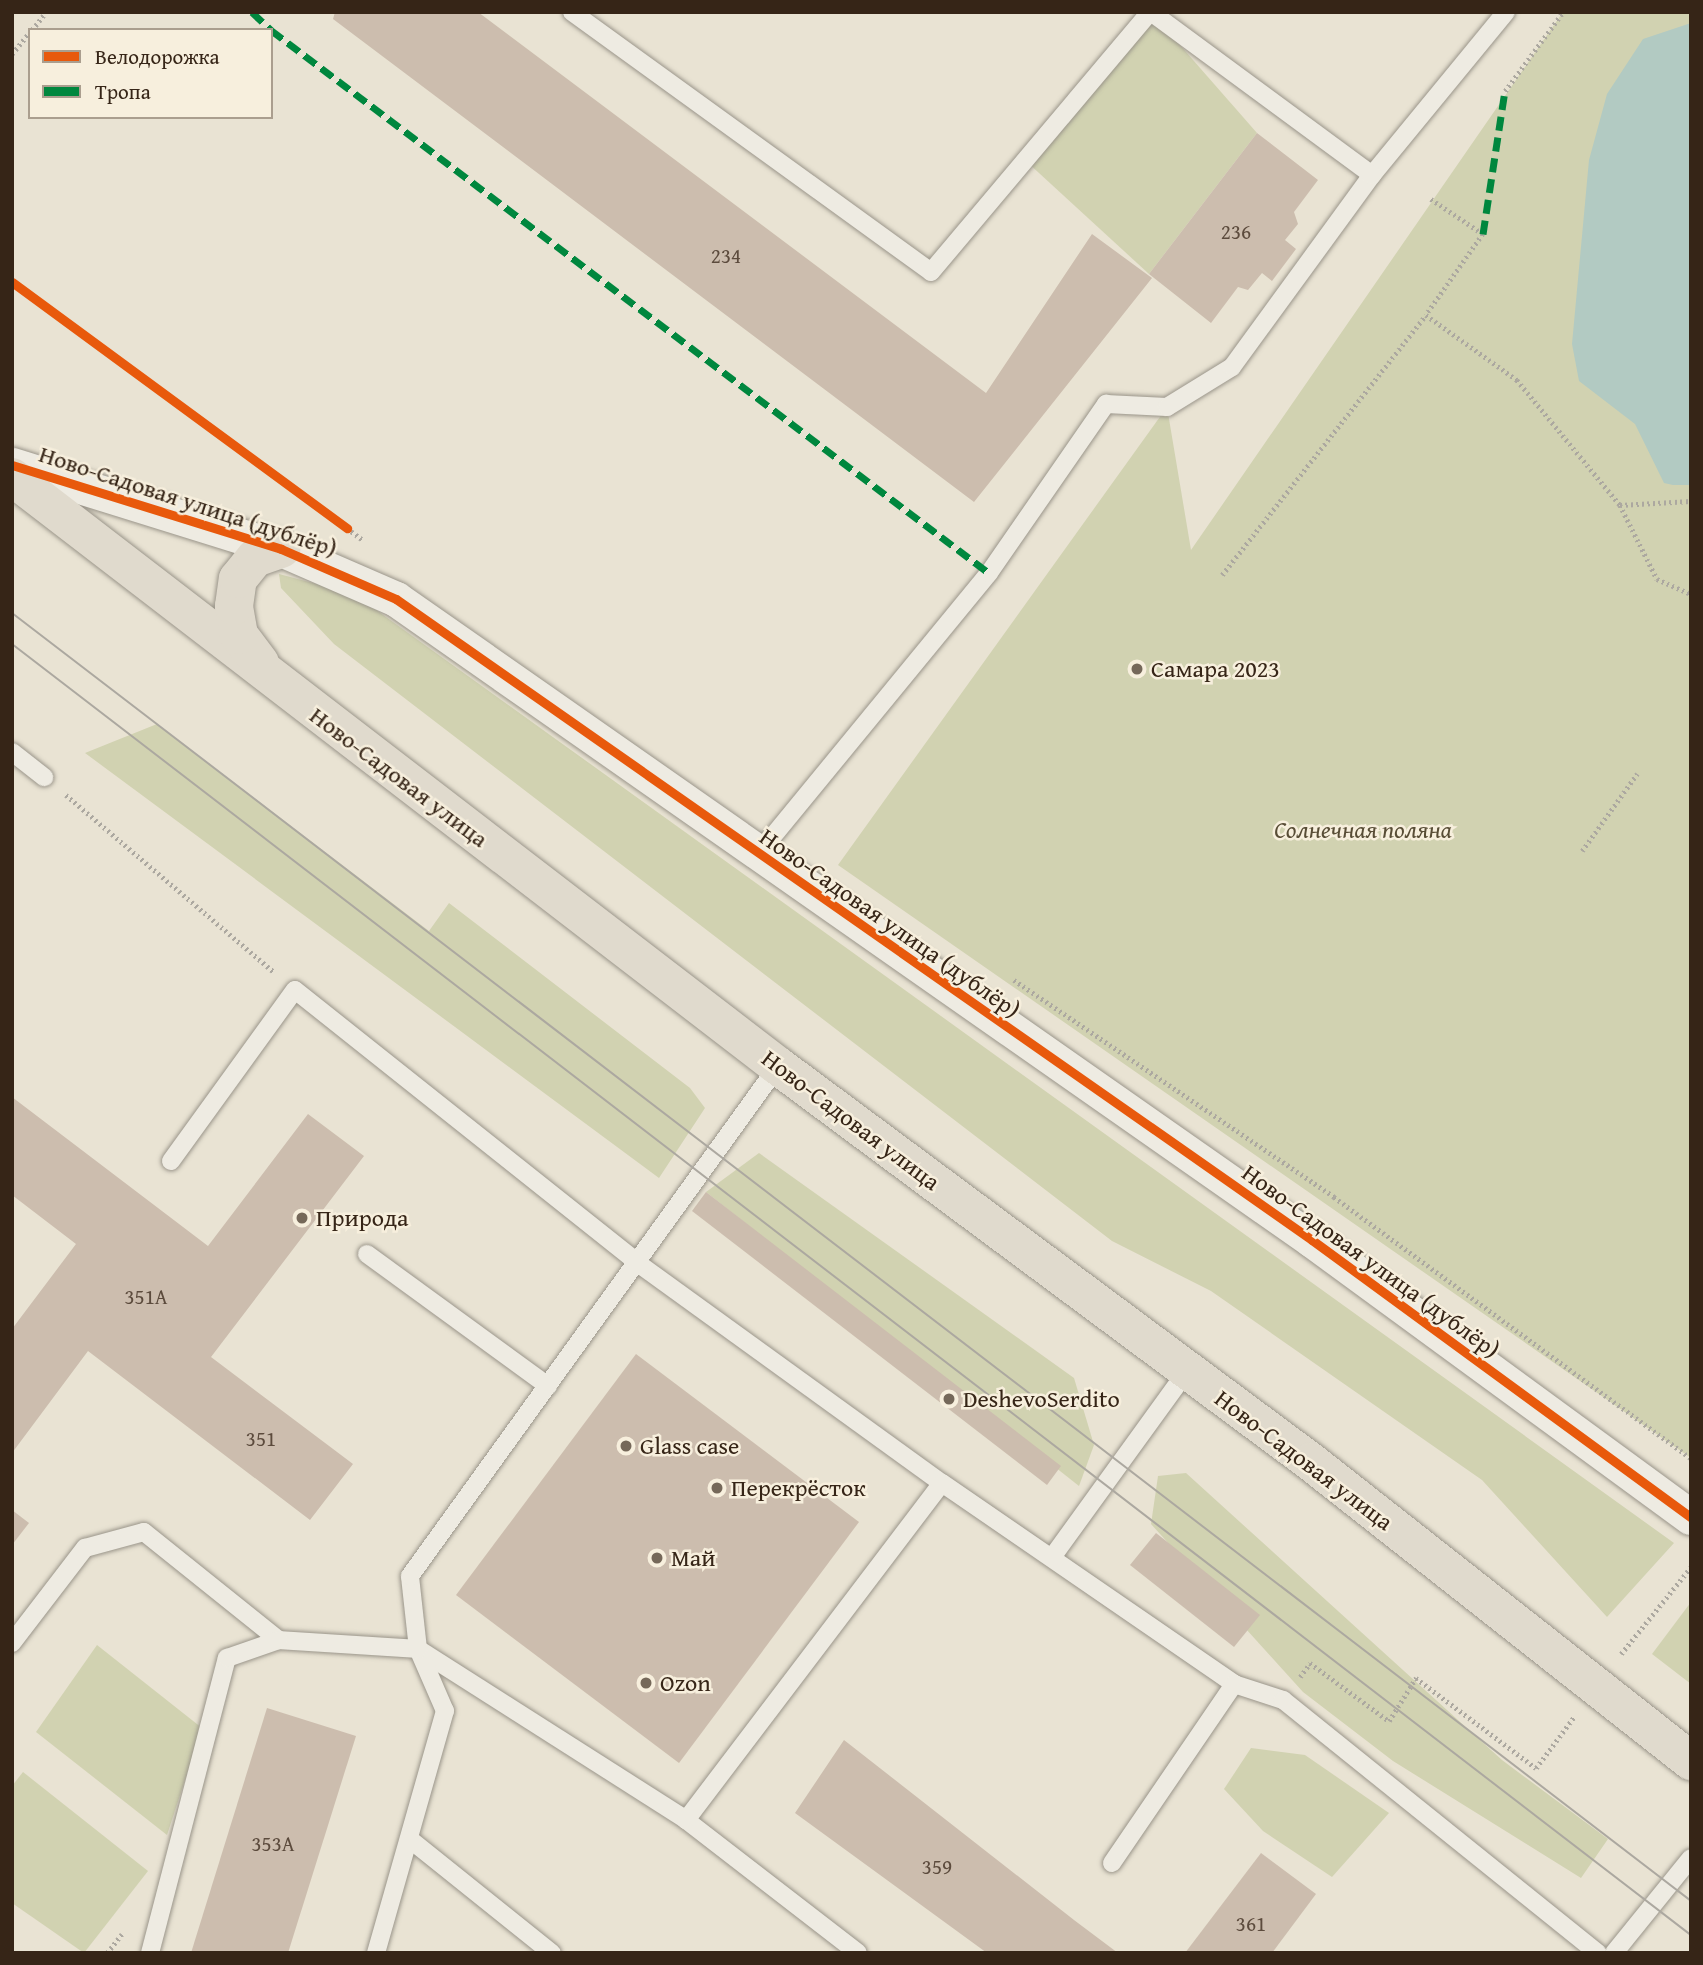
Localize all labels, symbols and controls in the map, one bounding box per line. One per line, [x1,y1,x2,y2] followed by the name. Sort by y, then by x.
[28,28,273,119] legend
[95,41,220,72] text: Велодорожка
[95,76,151,107] text: Тропа
[1221,219,1251,245] house number: 236
[711,243,741,269] house number: 234
[36,439,340,563] street label: Ново-Садовая улица (дублёр)
[1151,655,1280,683] place label: Самара 2023
[1129,661,1145,677] marker: Самара 2023
[304,701,494,853] street label: Ново-Садовая улица
[1274,816,1452,844] park label: Солнечная поляна
[754,822,1026,1024] street label: Ново-Садовая улица (дублёр)
[756,1044,946,1196] street label: Ново-Садовая улица
[1237,1158,1505,1364] street label: Ново-Садовая улица (дублёр)
[316,1204,408,1232] place label: Природа
[294,1210,310,1226] marker: Природа
[124,1284,168,1310] house number: 351А
[1209,1384,1399,1536] street label: Ново-Садовая улица
[963,1385,1120,1413] place label: DeshevoSerdito
[941,1391,957,1407] marker: DeshevoSerdito
[246,1426,276,1452] house number: 351
[640,1432,739,1460] place label: Glass case
[618,1438,634,1454] marker: Glass case
[731,1474,866,1502] place label: Перекрёсток
[709,1480,725,1496] marker: Перекрёсток
[671,1544,716,1572] place label: Май
[649,1550,665,1566] marker: Май
[660,1669,711,1697] place label: Ozon
[638,1675,654,1691] marker: Ozon
[251,1831,295,1857] house number: 353А
[922,1854,952,1880] house number: 359
[1236,1911,1266,1937] house number: 361

